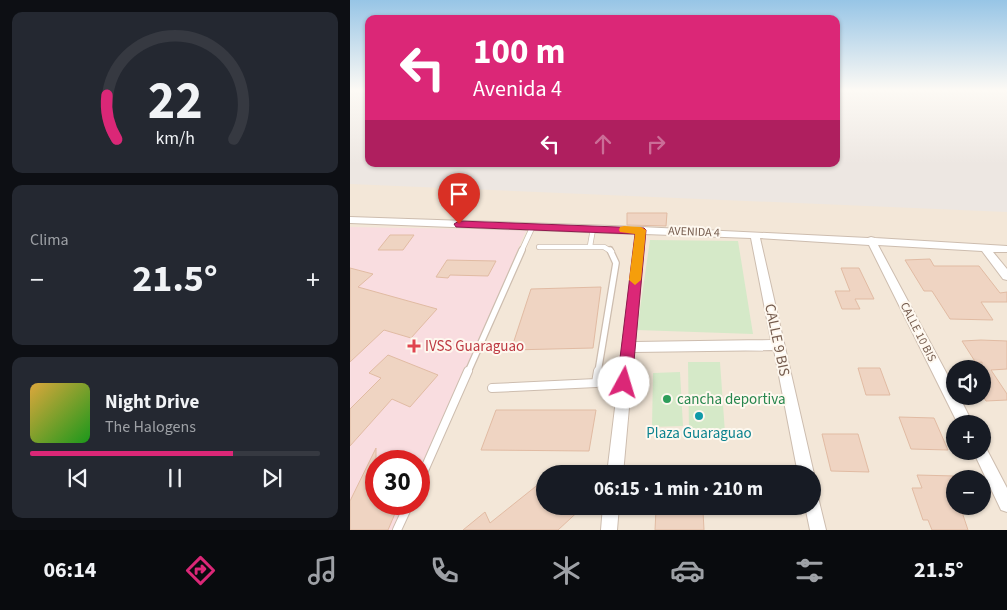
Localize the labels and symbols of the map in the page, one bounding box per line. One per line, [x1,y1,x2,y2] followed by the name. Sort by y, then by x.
[438,173,480,224] pin
[668,223,720,241] street label: AVENIDA 4
[896,299,940,365] street label: CALLE 10 BIS
[759,302,795,378] street label: CALLE 9 BIS
[425,336,524,357] place label: IVSS Guaraguao
[407,339,421,353] marker: IVSS Guaraguao
[597,356,649,408] position arrow
[677,389,785,410] place label: cancha deportiva
[661,393,673,405] marker: cancha deportiva
[693,410,705,422] marker: Plaza Guaraguao
[646,423,752,444] place label: Plaza Guaraguao
[365,450,430,515] speed limit sign: 30

